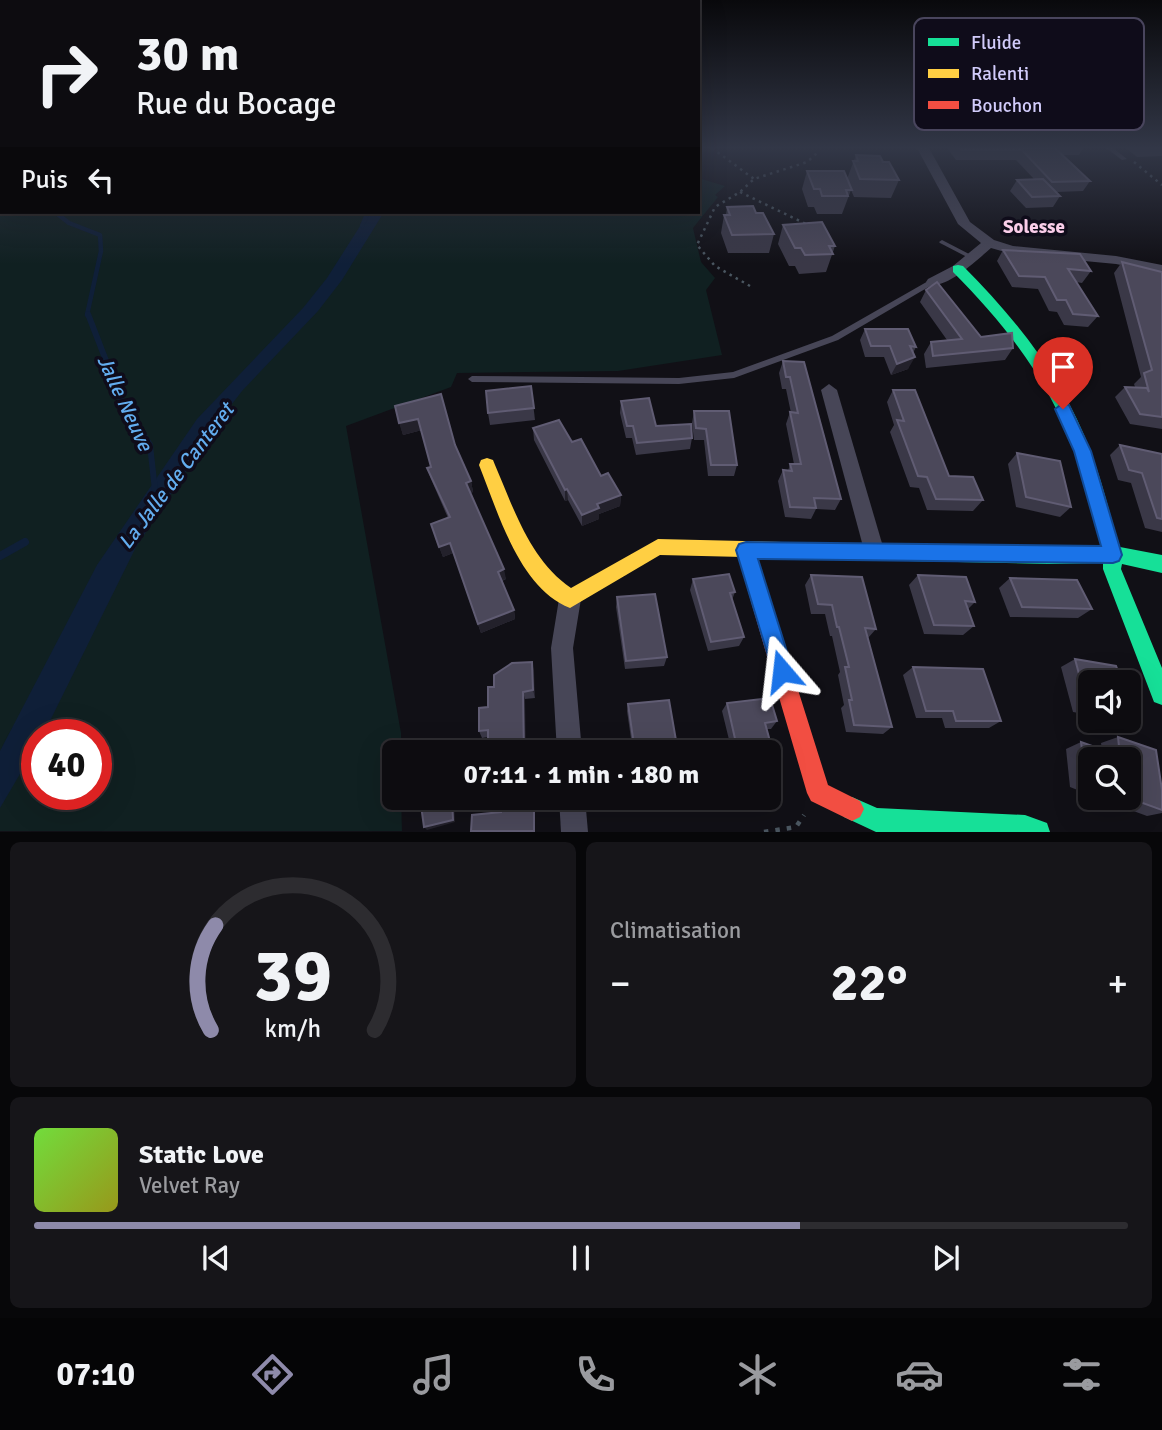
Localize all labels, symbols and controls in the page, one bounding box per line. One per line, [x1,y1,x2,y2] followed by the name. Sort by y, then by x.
[914,18,1144,130] legend
[136,24,239,84] text: 30 m
[21,28,112,119] icon: right
[971,31,1021,55] text: Fluide
[971,62,1029,86] text: Ralenti
[136,84,337,123] text: Rue du Bocage
[971,94,1042,118] text: Bouchon
[82,161,120,199] icon: left
[21,164,68,196] text: Puis
[1003,215,1065,239] district label: Solesse
[1033,337,1093,409] pin
[1044,348,1082,386] icon: arrive
[92,351,159,456] water label: Jalle Neuve
[113,396,241,554] water label: La Jalle de Canteret
[745,634,819,708] position arrow
[1078,670,1141,810] map controls
[1078,670,1141,733] button: sound
[21,719,112,810] speed limit sign: 40
[1078,747,1141,810] button: search
[464,759,699,791] text: 07:11 · 1 min · 180 m
[610,916,741,945] text: Climatisation
[254,933,332,1022] text: 39
[831,951,907,1015] text: 22°
[610,960,631,1007] text: −
[1107,960,1128,1007] text: +
[265,1013,321,1044] text: km/h
[139,1139,264,1171] text: Static Love
[139,1171,240,1200] text: Velvet Ray
[197,1239,235,1277] icon: previous
[562,1239,600,1277] icon: pause
[927,1239,965,1277] icon: next
[248,1350,297,1399] icon: directions
[409,1350,458,1399] icon: music
[571,1350,620,1399] icon: phone
[733,1350,782,1399] icon: climate
[895,1350,944,1399] icon: car
[1057,1350,1106,1399] icon: filters
[56,1355,135,1394] text: 07:10

